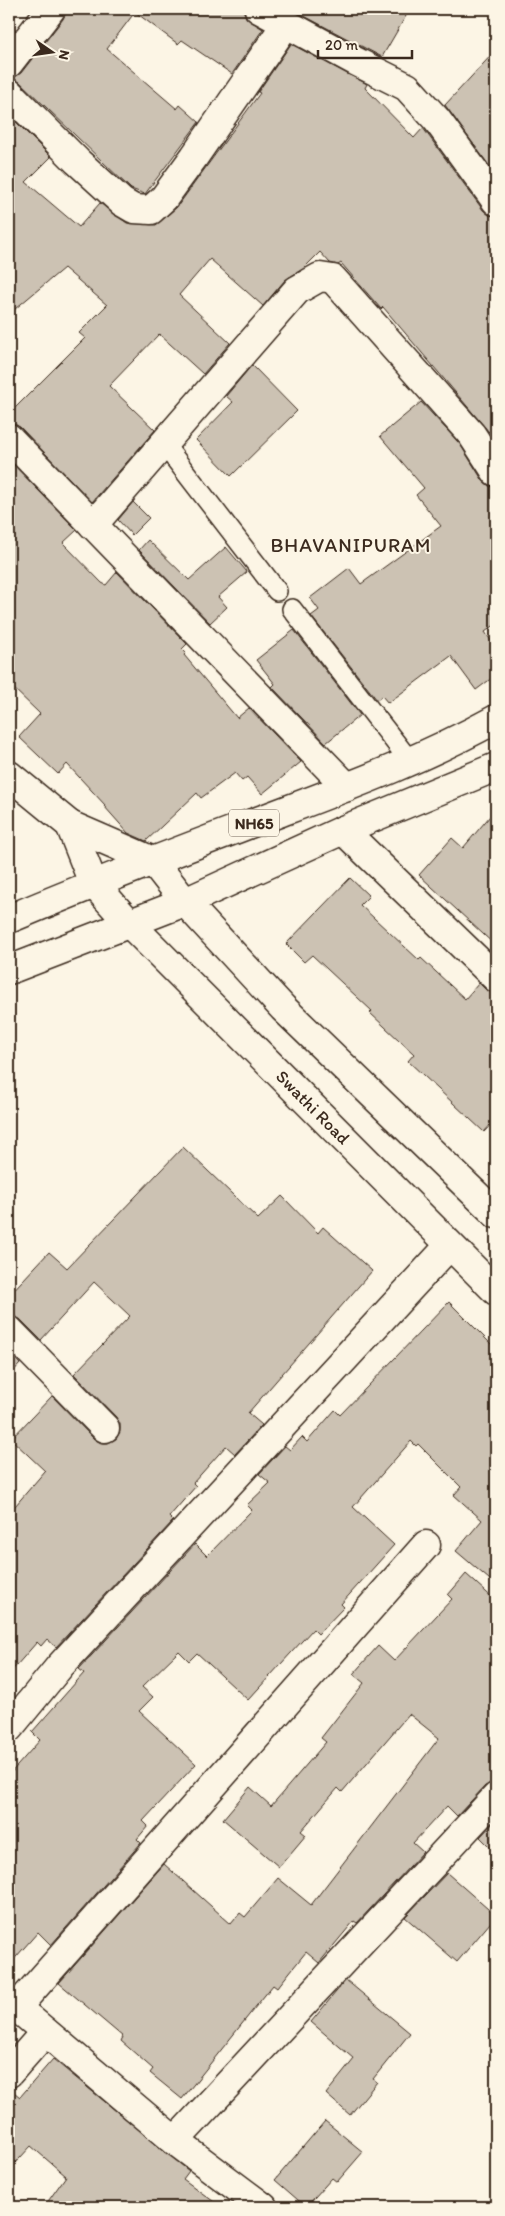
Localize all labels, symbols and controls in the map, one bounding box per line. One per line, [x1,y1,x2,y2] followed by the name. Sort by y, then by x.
[28,28,78,78] north arrow
[318,28,411,60] scale bar
[325,36,359,54] text: 20 m
[55,48,74,61] text: N
[270,533,432,557] district label: BHAVANIPURAM
[229,810,279,836] road number: NH65
[271,1066,355,1149] street label: Swathi Road

